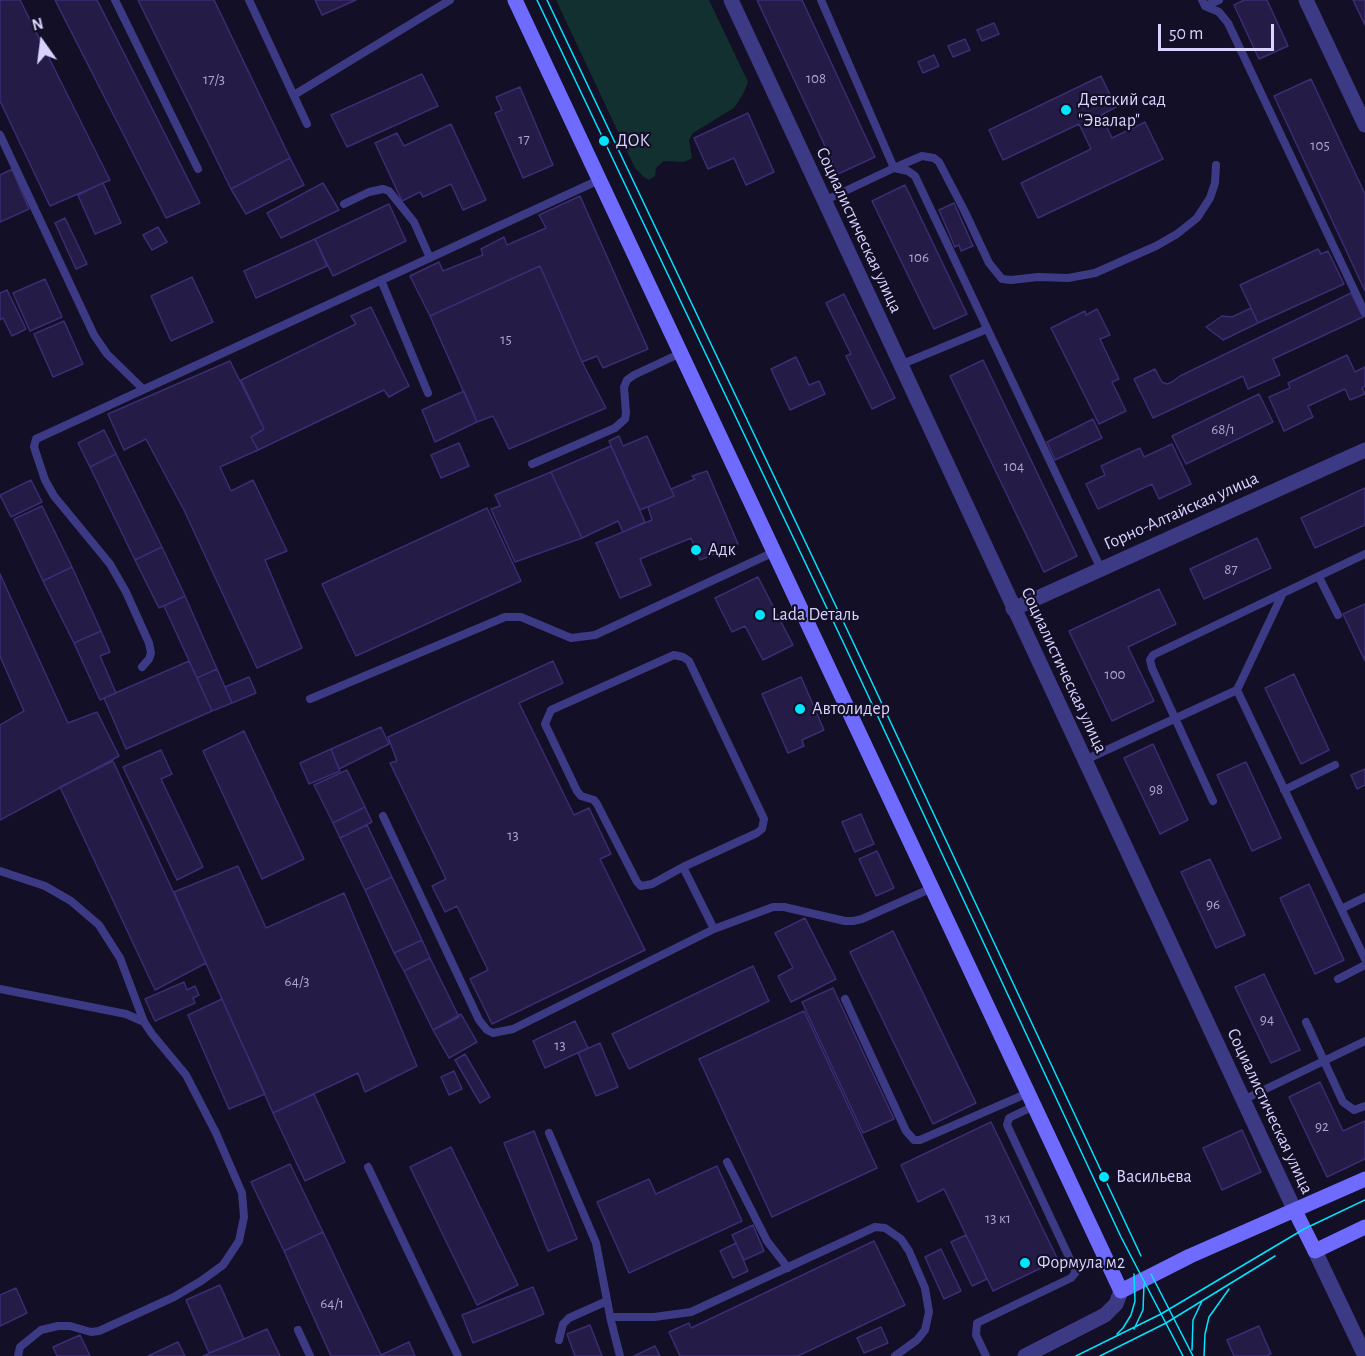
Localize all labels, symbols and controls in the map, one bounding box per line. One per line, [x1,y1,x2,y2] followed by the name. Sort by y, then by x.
[12,12,72,72] north arrow
[1161,12,1276,50] scale bar
[30,15,45,34] text: N
[1169,25,1203,43] text: 50 m
[806,69,826,87] house number: 108
[203,70,225,88] house number: 17/3
[1078,89,1166,132] place label: Детский сад "Эвалар"
[1059,103,1073,117] marker: Детский сад "Эвалар"
[518,130,530,148] house number: 17
[616,130,650,152] place label: ДОК
[597,134,611,148] marker: ДОК
[1310,136,1330,154] house number: 105
[811,144,907,316] street label: Социалистическая улица
[909,248,929,266] house number: 106
[500,330,512,348] house number: 15
[1211,420,1235,438] house number: 68/1
[1004,457,1024,475] house number: 104
[1100,467,1262,555] street label: Горно-Алтайская улица
[708,539,736,561] place label: Адк
[689,543,703,557] marker: Адк
[1224,560,1238,578] house number: 87
[1016,584,1112,756] street label: Социалистическая улица
[772,604,859,626] place label: Lada Dеталь
[753,608,767,622] marker: Lada Dеталь
[1105,665,1125,683] house number: 100
[812,698,890,720] place label: Автолидер
[793,702,807,716] marker: Автолидер
[1149,780,1163,798] house number: 98
[507,826,519,844] house number: 13
[1206,895,1220,913] house number: 96
[285,972,309,990] house number: 64/3
[1260,1010,1274,1028] house number: 94
[1222,1025,1318,1197] street label: Социалистическая улица
[554,1036,566,1054] house number: 13
[1315,1117,1329,1135] house number: 92
[1116,1166,1192,1188] place label: Васильева
[1097,1170,1111,1184] marker: Васильева
[985,1209,1011,1227] house number: 13 к1
[1037,1252,1125,1274] place label: Формула м2
[1018,1256,1032,1270] marker: Формула м2
[320,1294,344,1312] house number: 64/1

